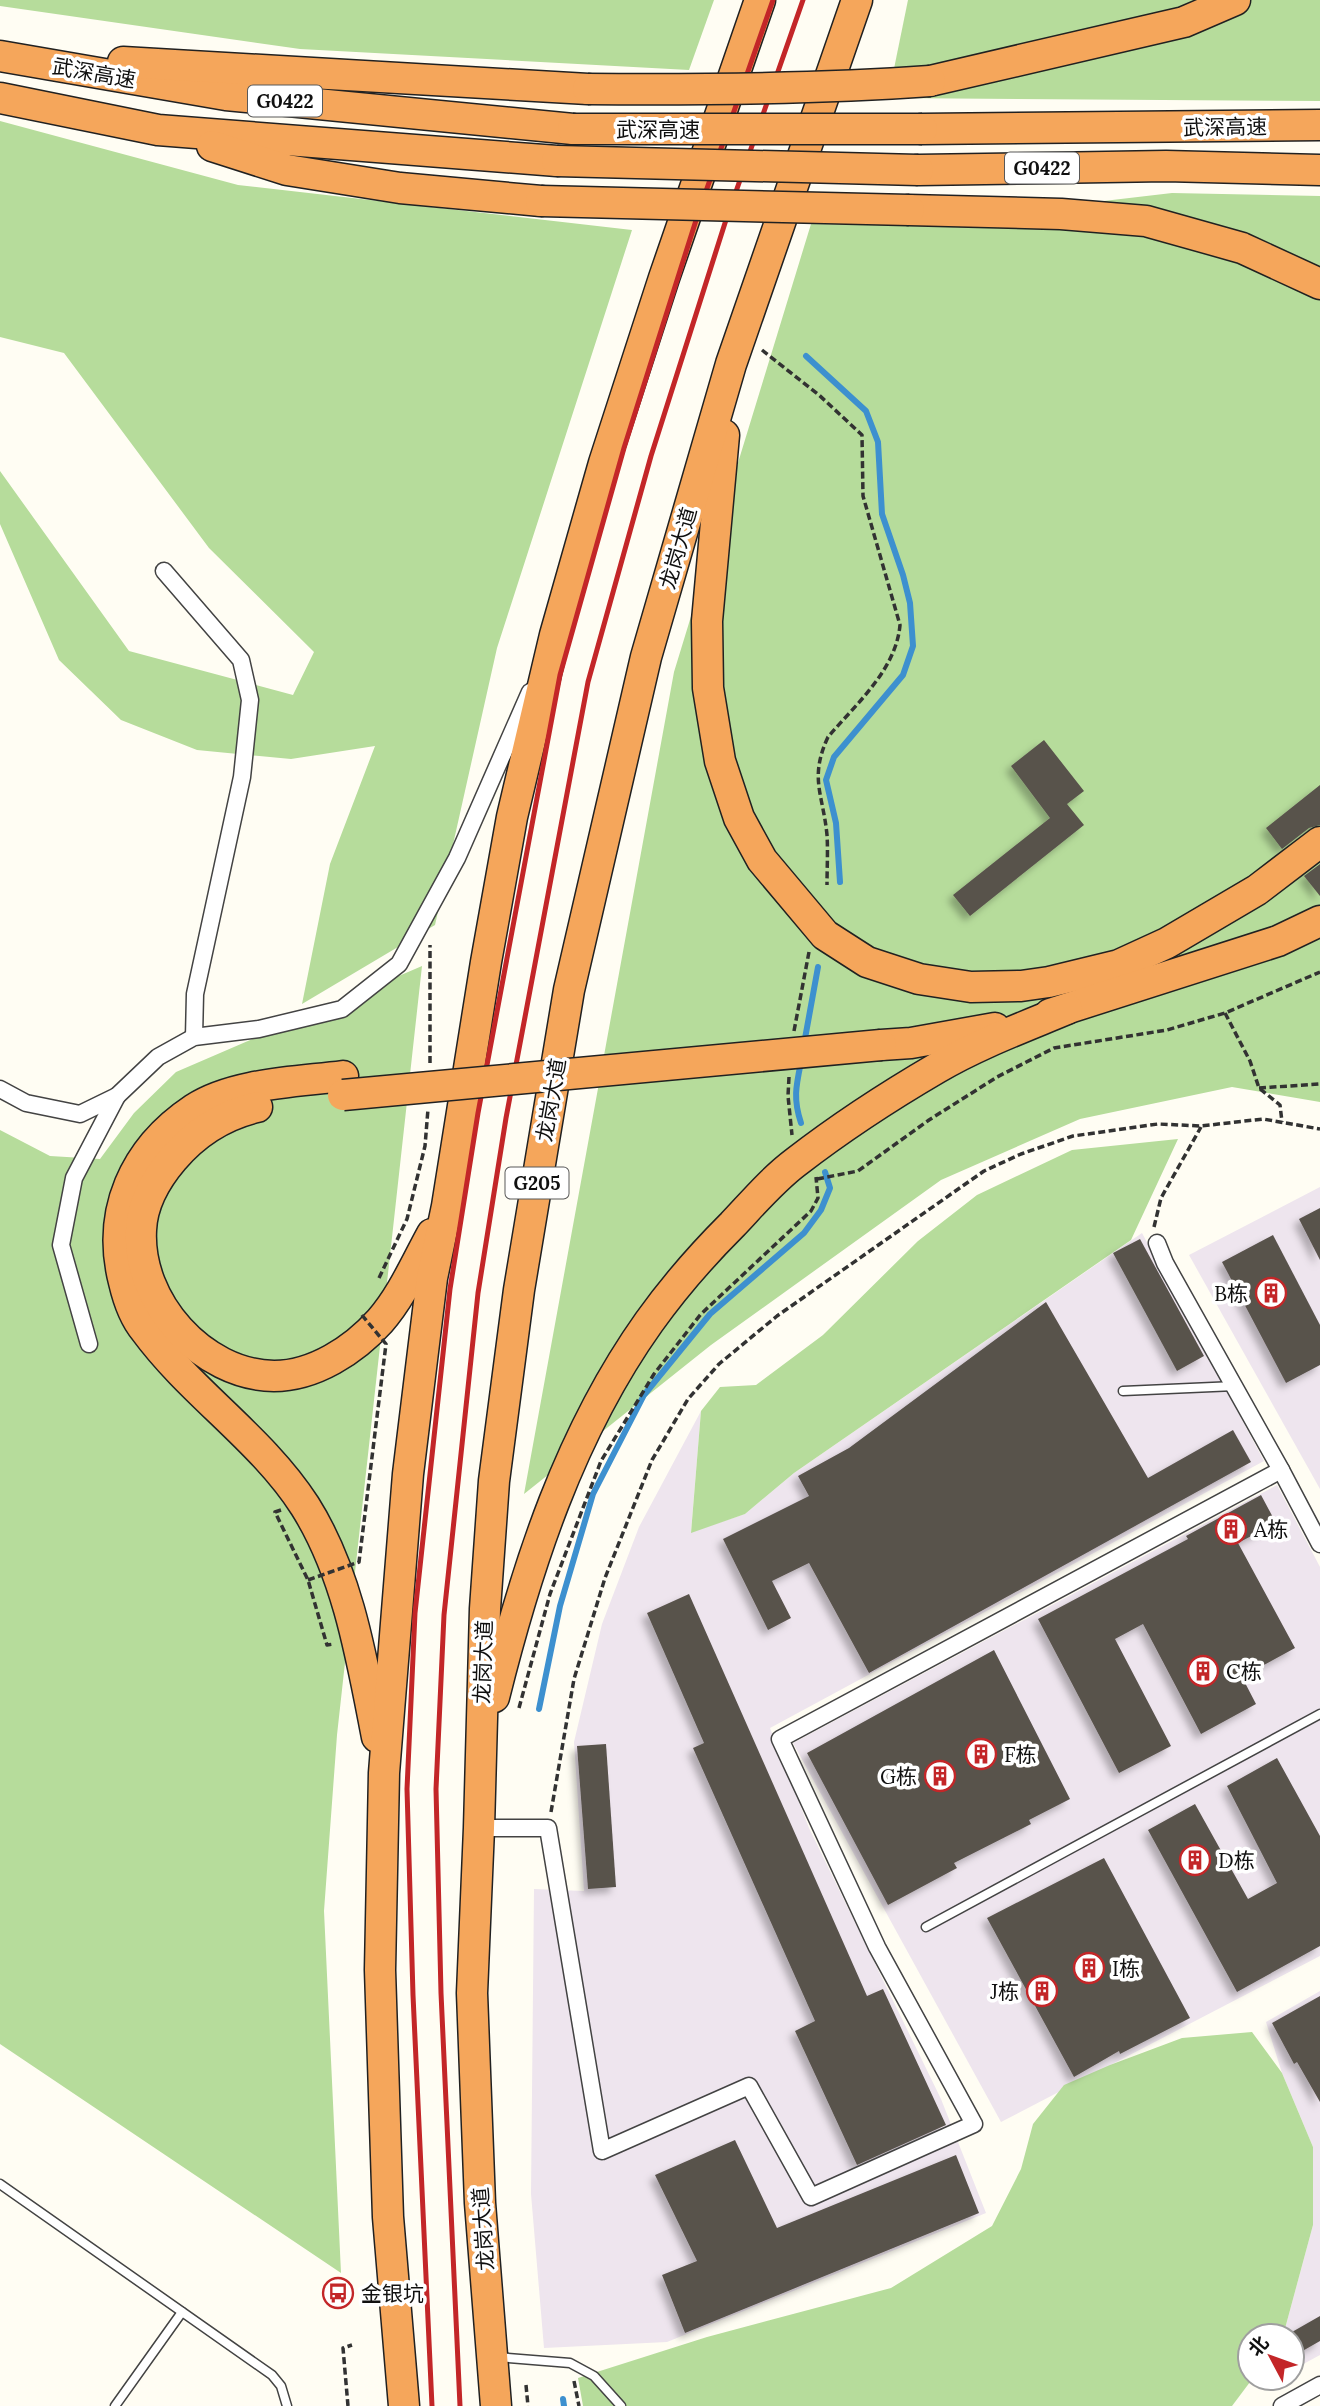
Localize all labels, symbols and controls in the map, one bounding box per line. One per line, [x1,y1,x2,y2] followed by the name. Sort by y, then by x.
[50,52,138,94] street label: 武深高速
[248,86,322,116] road number: G0422
[1183,113,1267,141] street label: 武深高速
[616,116,700,143] street label: 武深高速
[1005,152,1079,184] road number: G0422
[653,504,703,592] street label: 龙岗大道
[530,1056,572,1144] street label: 龙岗大道
[505,1168,568,1198] road number: G205
[1254,1276,1288,1310] building icon: B栋
[1214,1280,1248,1307] place label: B栋
[1214,1512,1248,1546] building icon: A栋
[1253,1516,1288,1543] place label: A栋
[468,1620,498,1704] street label: 龙岗大道
[1186,1654,1220,1688] building icon: C栋
[1226,1658,1262,1685] place label: C栋
[964,1737,998,1771] building icon: F栋
[1004,1741,1037,1768] place label: F栋
[923,1759,957,1793] building icon: G栋
[880,1763,917,1790] place label: G栋
[1178,1843,1212,1877] building icon: D栋
[1218,1847,1255,1874] place label: D栋
[1072,1951,1106,1985] building icon: I栋
[1112,1955,1140,1982] place label: I栋
[1025,1974,1059,2008] building icon: J栋
[989,1978,1019,2005] place label: J栋
[467,2186,499,2272] street label: 龙岗大道
[321,2276,355,2310] bus stop icon: 金银坑
[361,2280,424,2307] place label: 金银坑
[1236,2322,1306,2392] north arrow
[1243,2331,1273,2361] text: 北

